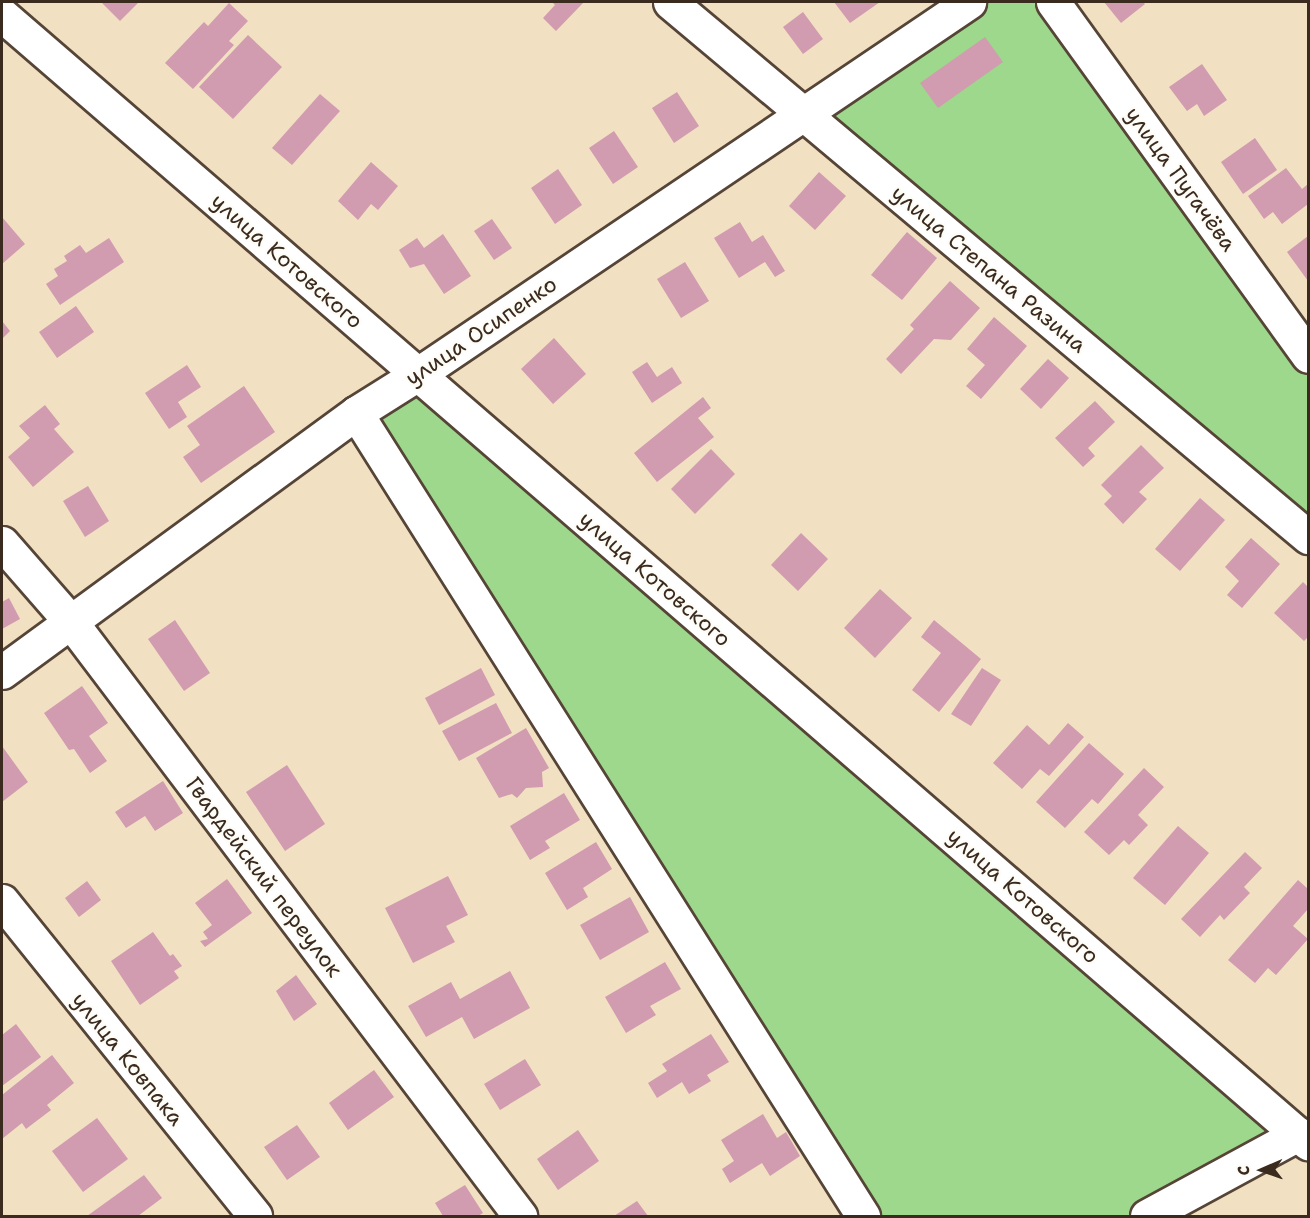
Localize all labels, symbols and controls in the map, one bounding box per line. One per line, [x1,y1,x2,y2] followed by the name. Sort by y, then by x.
[1120,102,1242,256] street label: улица Пугачёва
[886,180,1092,358] street label: улица Степана Разина
[206,188,368,334] street label: улица Котовского
[400,271,562,391] street label: улица Осипенко
[574,506,736,652] street label: улица Котовского
[180,772,348,982] street label: Гвардейский переулок
[942,823,1104,969] street label: улица Котовского
[66,987,190,1131] street label: улица Ковпака
[1232,1140,1292,1200] north arrow
[1233,1165,1254,1176] text: С

